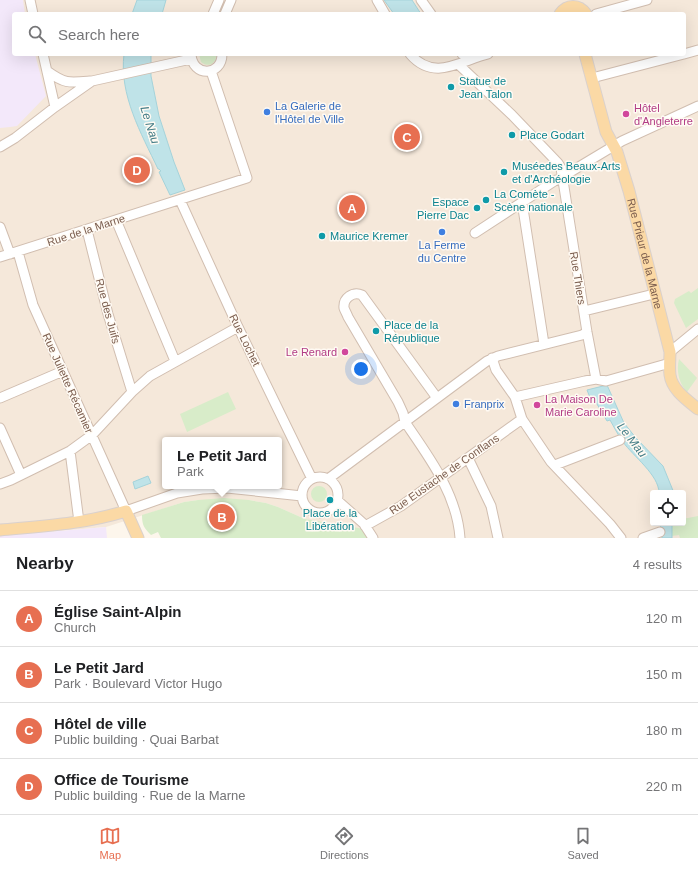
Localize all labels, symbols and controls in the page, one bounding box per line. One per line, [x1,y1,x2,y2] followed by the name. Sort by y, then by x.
[12,12,686,56] search box
[26,23,48,45] icon: search
[58,26,140,43] text: Search here
[459,75,512,100] place label: Statue de Jean Talon
[446,82,456,92] marker: Statue de Jean Talon
[275,100,344,125] place label: La Galerie de l'Hôtel de Ville
[634,102,693,127] place label: Hôtel d'Angleterre
[137,104,163,146] water label: Le Nau
[262,107,272,117] marker: La Galerie de l'Hôtel de Ville
[621,109,631,119] marker: Hôtel d'Angleterre
[394,122,420,152] pin: C
[520,129,584,141] place label: Place Godart
[507,130,517,140] marker: Place Godart
[124,155,150,185] pin: D
[512,160,621,185] place label: Muséedes Beaux-Arts et d'Archéologie
[499,167,509,177] marker: Muséedes Beaux-Arts et d'Archéologie
[494,188,573,213] place label: La Comète - Scène nationale
[339,193,365,223] pin: A
[481,195,491,205] marker: La Comète - Scène nationale
[417,196,469,221] place label: Espace Pierre Dac
[625,197,665,310] street label: Rue Prieur de la Marne
[472,203,482,213] marker: Espace Pierre Dac
[45,212,127,248] street label: Rue de la Marne
[437,227,447,237] marker: La Ferme du Centre
[330,230,409,242] place label: Maurice Kremer
[317,231,327,241] marker: Maurice Kremer
[418,239,466,264] place label: La Ferme du Centre
[568,251,588,306] street label: Rue Thiers
[94,277,123,345] street label: Rue des Juifs
[227,312,263,368] street label: Rue Lochet
[384,319,440,344] place label: Place de la République
[371,326,381,336] marker: Place de la République
[41,331,96,435] street label: Rue Juliette Récamier
[286,346,337,358] place label: Le Renard
[340,347,350,357] marker: Le Renard
[351,359,371,379] your location
[545,393,617,418] place label: La Maison De Marie Caroline
[464,398,505,410] place label: Franprix
[451,399,461,409] marker: Franprix
[532,400,542,410] marker: La Maison De Marie Caroline
[614,420,650,460] water label: Le Mau
[387,431,501,516] street label: Rue Eustache de Conflans
[162,437,282,489] popup
[177,447,267,464] text: Le Petit Jard
[177,464,204,479] text: Park
[650,490,686,526] map controls
[650,490,686,526] button: locate
[325,495,335,505] marker: Place de la Libération
[209,502,235,532] pin: B
[303,507,358,532] place label: Place de la Libération
[16,554,74,573] text: Nearby
[633,557,682,572] text: 4 results
[54,603,182,620] text: Église Saint-Alpin
[24,611,34,626] text: A
[646,611,682,626] text: 120 m
[54,620,96,635] text: Church
[54,659,144,676] text: Le Petit Jard
[24,667,34,682] text: B
[646,667,682,682] text: 150 m
[54,676,222,691] text: Park · Boulevard Victor Hugo
[54,715,147,732] text: Hôtel de ville
[24,723,34,738] text: C
[646,723,682,738] text: 180 m
[54,732,219,747] text: Public building · Quai Barbat
[54,771,189,788] text: Office de Tourisme
[24,779,34,794] text: D
[646,779,682,794] text: 220 m
[54,788,246,803] text: Public building · Rue de la Marne
[99,825,121,861] tab: Map
[320,825,369,861] tab: Directions
[567,825,599,861] tab: Saved

